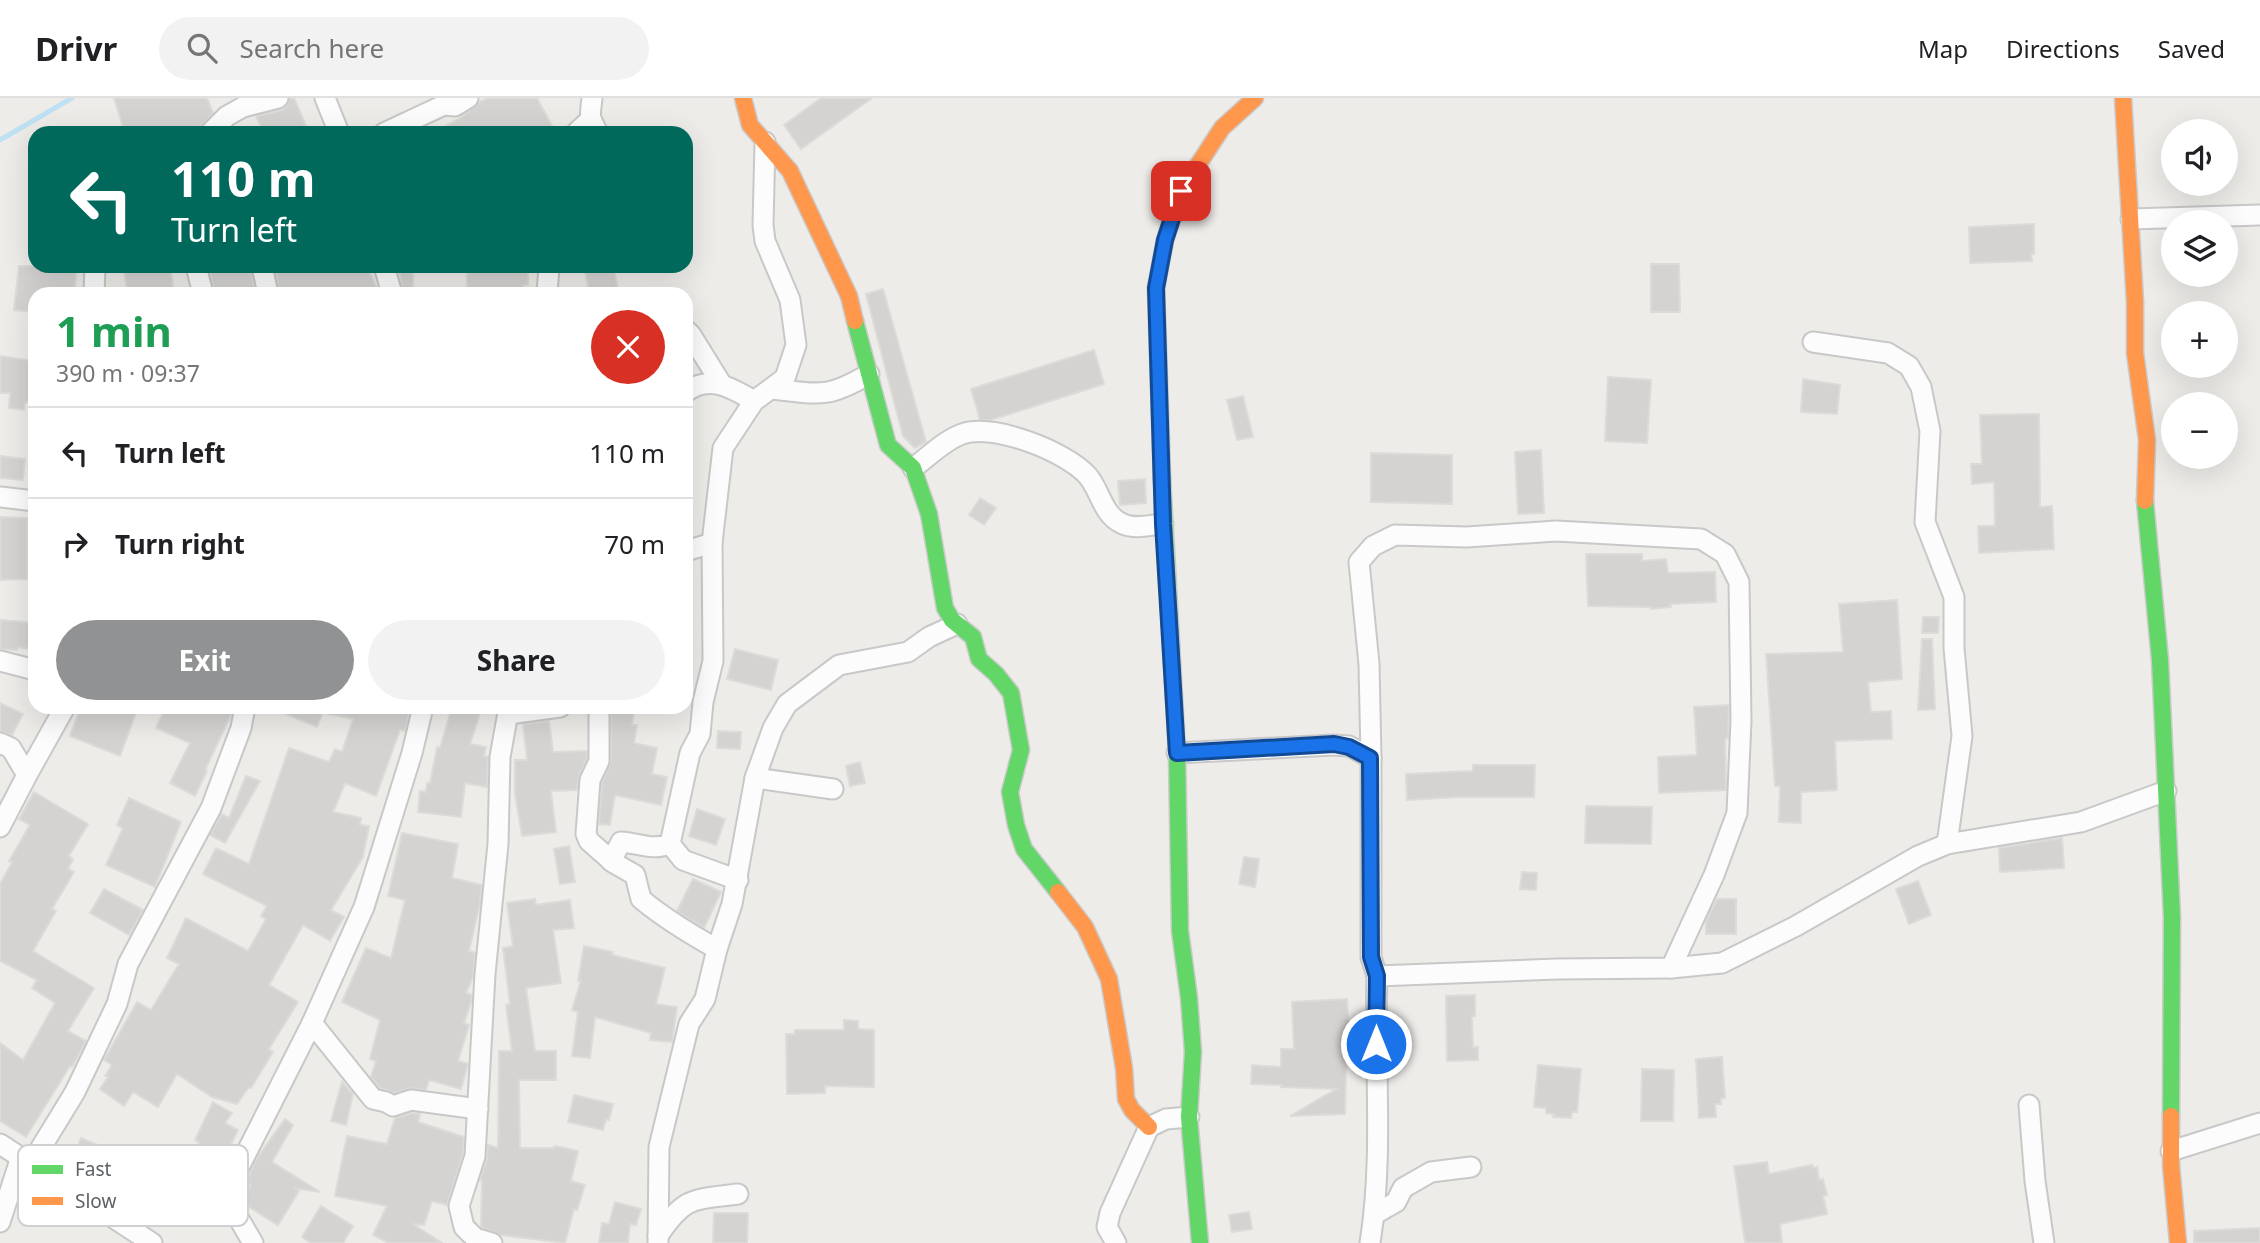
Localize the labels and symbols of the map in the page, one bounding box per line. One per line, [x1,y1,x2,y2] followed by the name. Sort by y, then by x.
[1151,161,1211,221] pin
[1339,1007,1413,1081] position arrow
[18,1145,248,1226] legend
[75,1156,112,1182] text: Fast
[75,1188,116,1214] text: Slow

